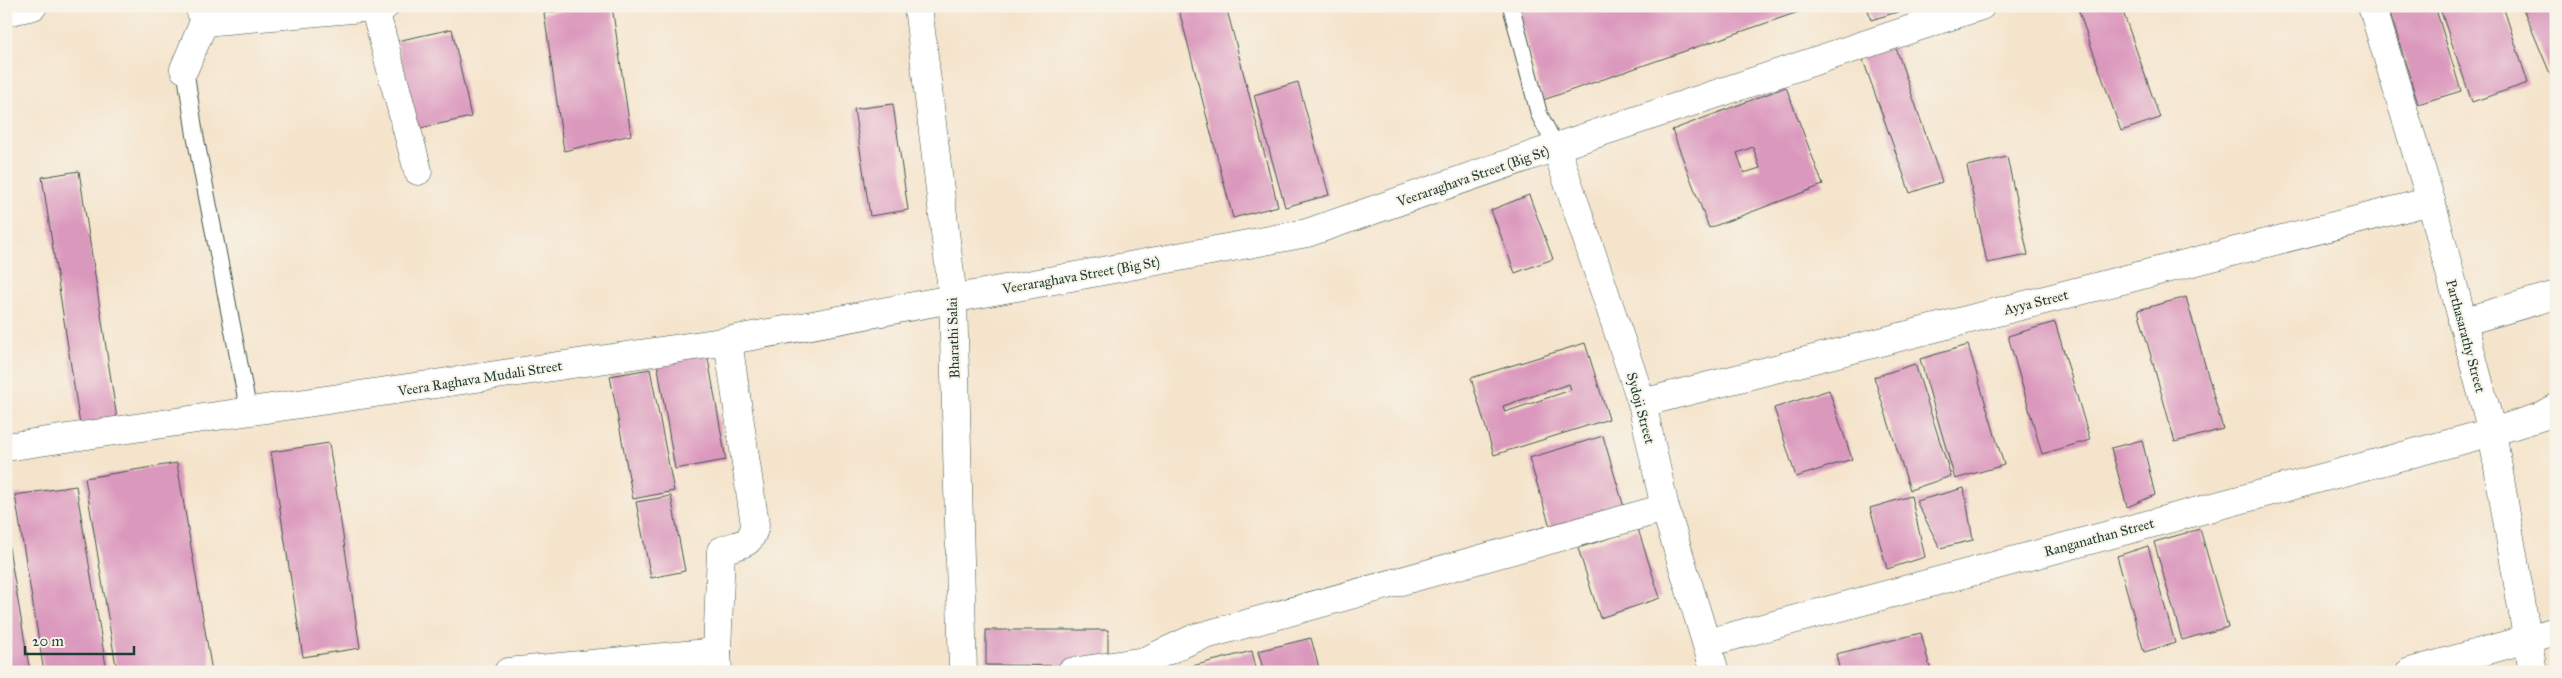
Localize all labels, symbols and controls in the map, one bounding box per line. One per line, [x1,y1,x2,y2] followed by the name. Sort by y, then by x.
[1394,142,1552,212] street label: Veeraraghava Street (Big St)
[1000,253,1161,299] street label: Veeraraghava Street (Big St)
[2442,278,2489,395] street label: Parthasarathy Street
[2001,286,2070,319] street label: Ayya Street
[944,297,963,379] street label: Bharathi Salai
[396,357,564,400] street label: Veera Raghava Mudali Street
[1623,370,1658,446] street label: Sydoji Street
[2042,515,2156,560] street label: Ranganathan Street
[25,623,134,655] scale bar
[32,632,64,650] text: 20 m

